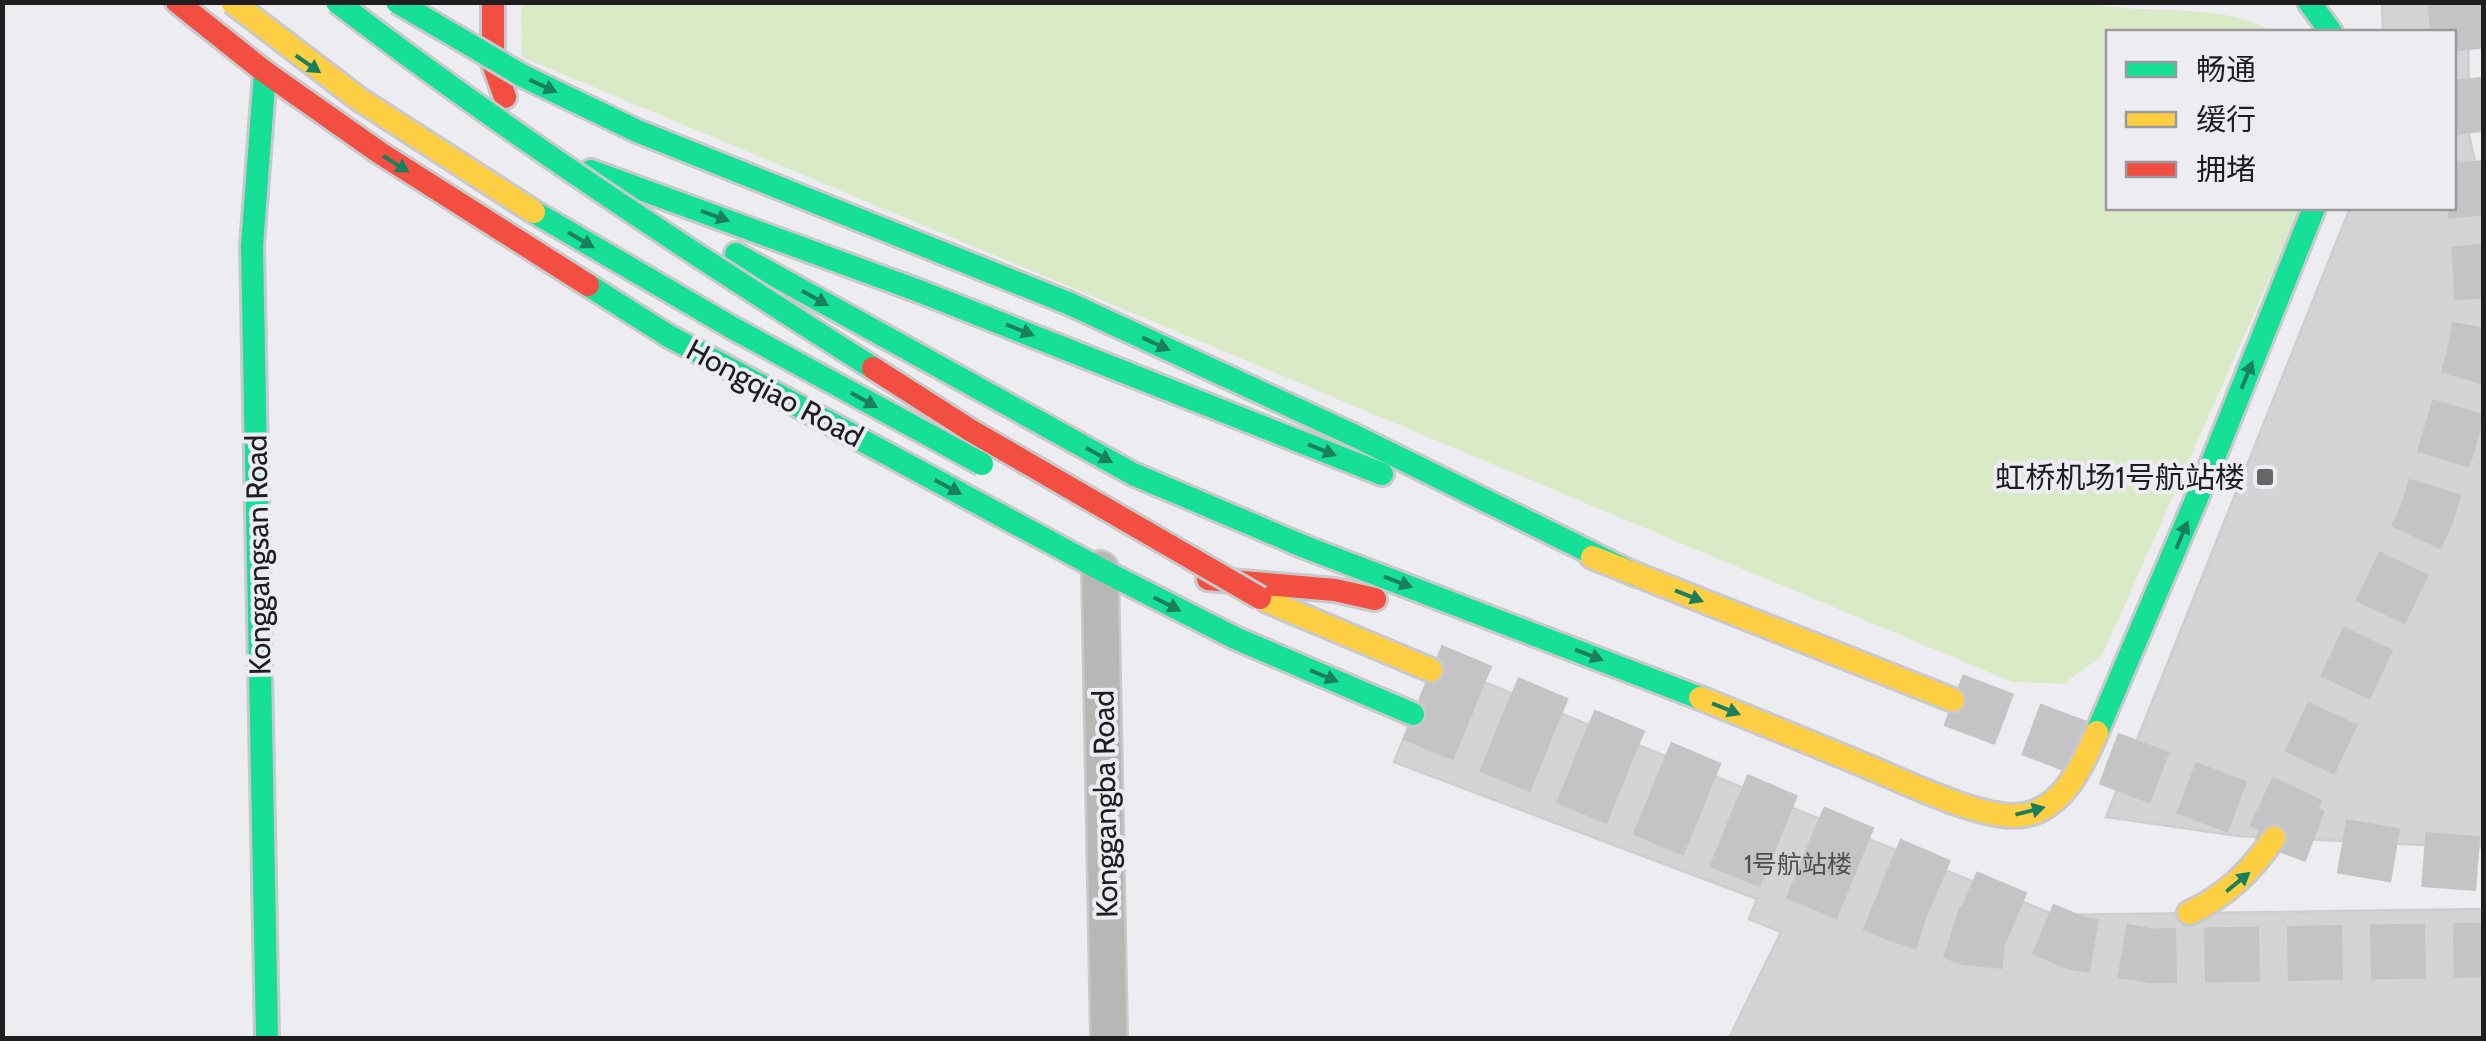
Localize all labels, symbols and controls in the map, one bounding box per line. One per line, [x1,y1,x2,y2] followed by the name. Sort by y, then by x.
[2106,30,2456,210] legend
[2196,51,2256,88] text: 畅通
[294,54,321,73] one-way arrow
[529,77,558,94] one-way arrow
[2196,101,2256,138] text: 缓行
[2196,151,2256,188] text: 拥堵
[383,154,410,172] one-way arrow
[701,209,731,224] one-way arrow
[567,231,595,248] one-way arrow
[800,289,829,306] one-way arrow
[1005,323,1035,339] one-way arrow
[680,331,870,455] street label: Hongqiao Road
[1142,336,1171,353] one-way arrow
[2240,360,2256,390] one-way arrow
[849,391,878,408] one-way arrow
[237,434,279,676] street label: Konggangsan Road
[1307,443,1337,459] one-way arrow
[1084,447,1113,464] one-way arrow
[1995,459,2245,496] place label: 虹桥机场1号航站楼
[2254,466,2276,488] marker: 虹桥机场1号航站楼
[934,478,963,495] one-way arrow
[2174,520,2190,550] one-way arrow
[1383,575,1413,590] one-way arrow
[1674,588,1704,604] one-way arrow
[1153,595,1182,612] one-way arrow
[1575,647,1605,663] one-way arrow
[1309,668,1339,684] one-way arrow
[1085,690,1125,918] street label: Konggangba Road
[1711,701,1741,717] one-way arrow
[2014,803,2045,818] one-way arrow
[1744,849,1852,879] house number: 1号航站楼
[2225,872,2250,893] one-way arrow

